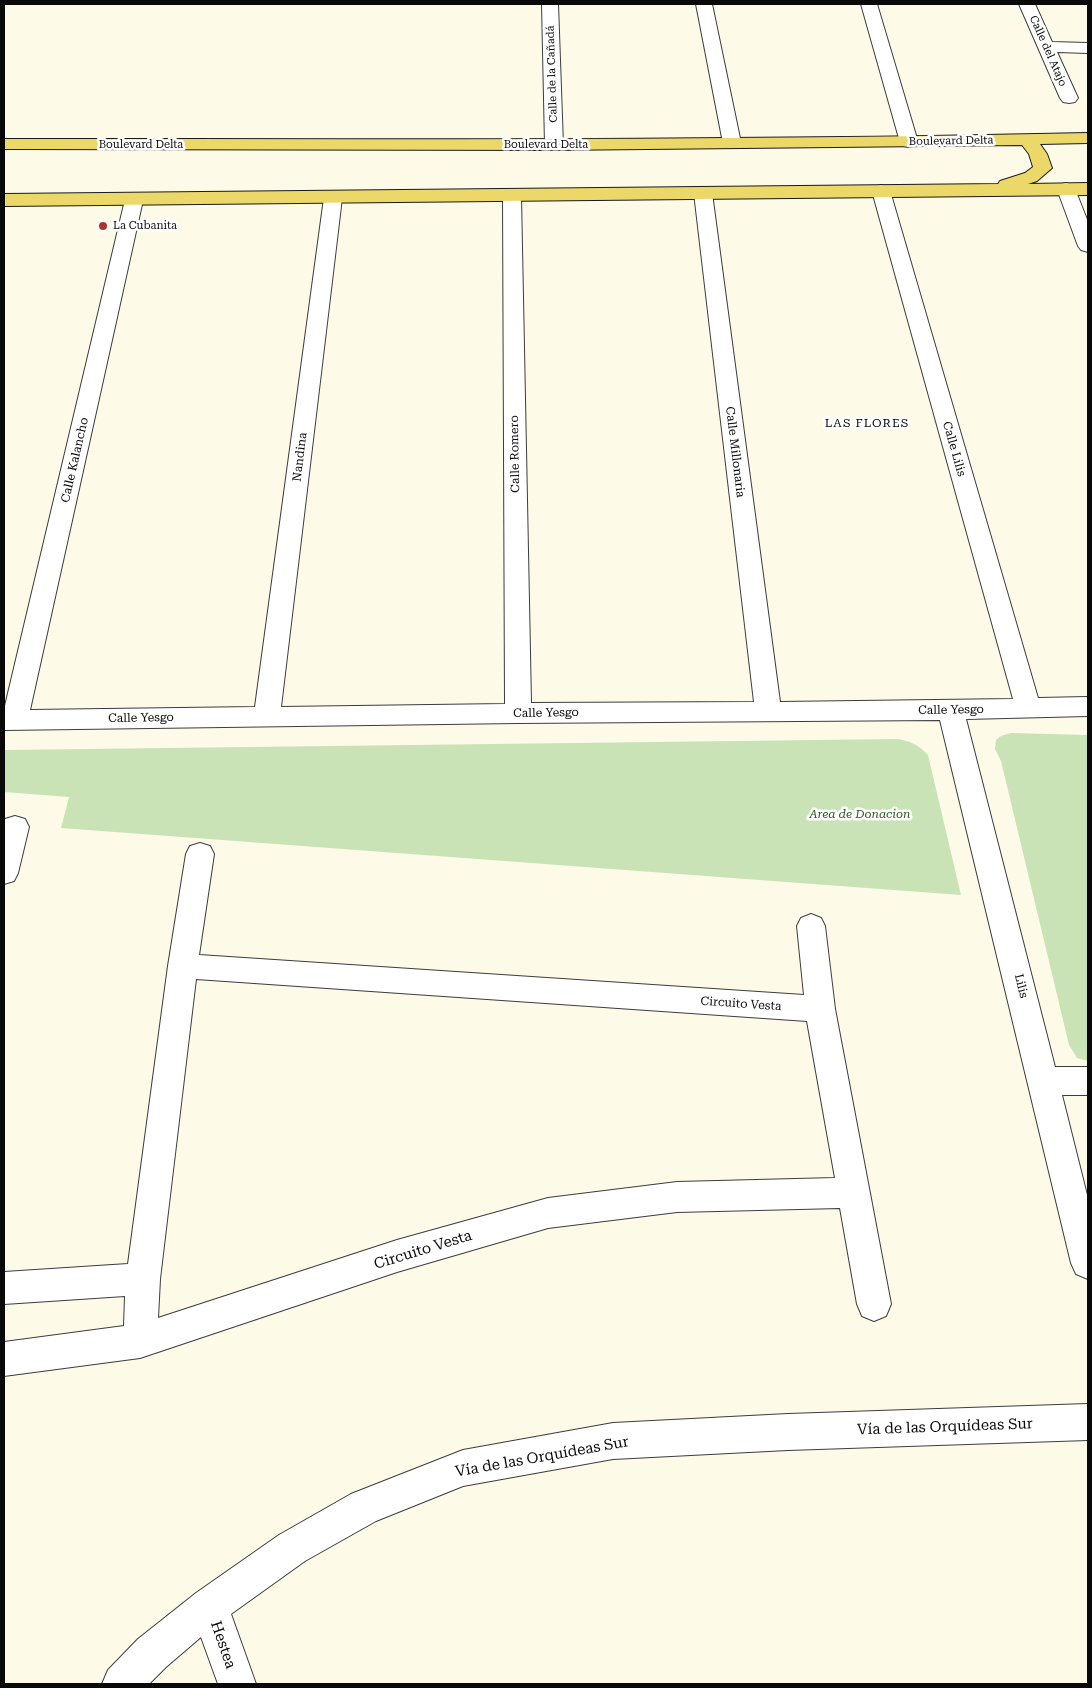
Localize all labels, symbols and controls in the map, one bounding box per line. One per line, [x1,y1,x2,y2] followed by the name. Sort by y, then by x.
[1026,13,1070,89] street label: Calle del Atajo
[544,25,560,123] street label: Calle de la Cañadá
[909,134,993,148] street label: Boulevard Delta
[99,138,183,152] street label: Boulevard Delta
[504,138,588,152] street label: Boulevard Delta
[113,219,177,233] place label: La Cubanita
[97,220,109,232] marker: La Cubanita
[722,406,748,498] street label: Calle Millonaria
[507,415,523,493] street label: Calle Romero
[58,416,92,504] street label: Calle Kalancho
[824,416,910,430] district label: LAS FLORES
[939,420,969,478] street label: Calle Lilis
[290,432,310,482] street label: Nandina
[918,702,984,718] street label: Calle Yesgo
[513,705,579,721] street label: Calle Yesgo
[108,710,174,726] street label: Calle Yesgo
[810,807,910,821] park label: Area de Donacion
[1011,972,1031,1000] street label: Lilis
[700,994,782,1014] street label: Circuito Vesta
[372,1227,474,1273] street label: Circuito Vesta
[857,1415,1033,1439] street label: Vía de las Orquídeas Sur
[454,1433,630,1481] street label: Vía de las Orquídeas Sur
[206,1619,240,1671] street label: Hestea

